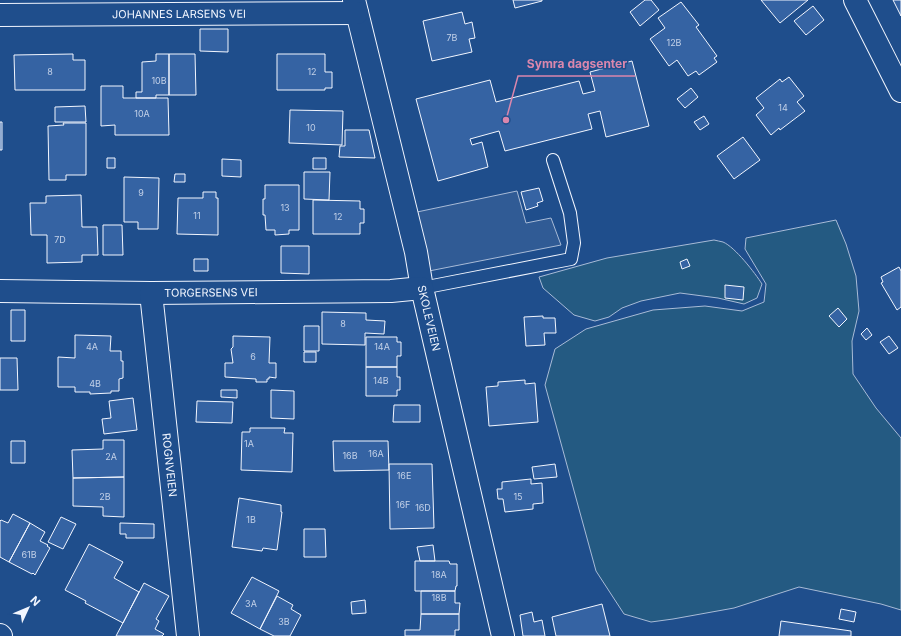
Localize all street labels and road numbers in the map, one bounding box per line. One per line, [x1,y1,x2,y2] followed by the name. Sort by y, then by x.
[112,7,246,21] street label: JOHANNES LARSENS VEI
[415,284,443,353] street label: SKOLEVEIEN
[164,285,258,300] street label: TORGERSENS VEI
[159,432,180,498] street label: ROGNVEIEN

